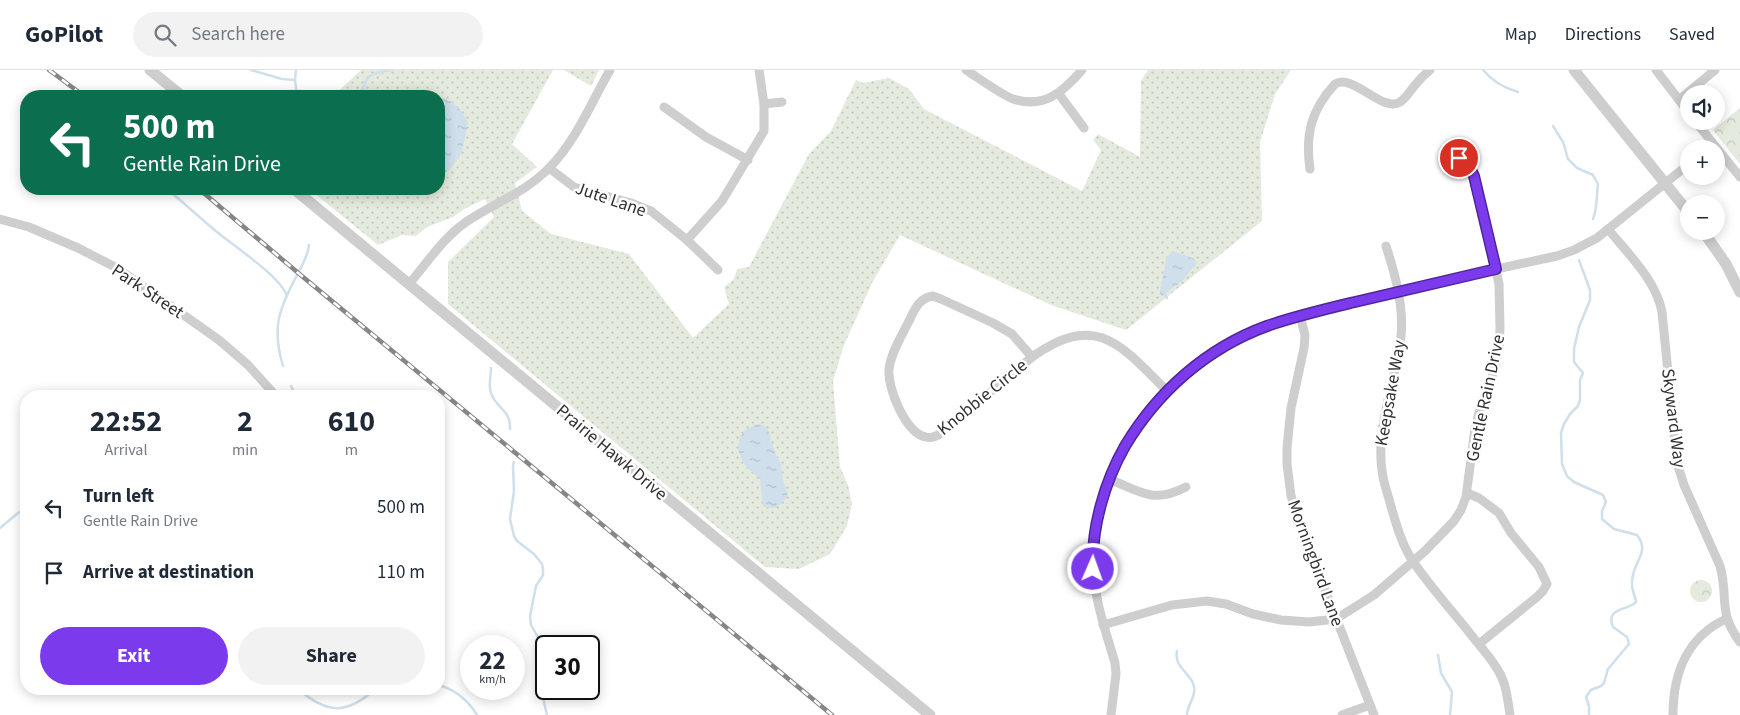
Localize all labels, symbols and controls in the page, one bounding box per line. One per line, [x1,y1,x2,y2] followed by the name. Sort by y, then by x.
[133,12,483,57] search box
[25,17,103,52] text: GoPilot
[151,21,179,49] icon: search
[191,21,285,48] text: Search here
[1505,22,1537,47] text: Map
[1565,22,1641,47] text: Directions
[1669,22,1715,47] text: Saved
[1680,85,1725,240] map controls
[1680,85,1725,130] button: sound
[123,102,215,152] text: 500 m
[40,110,105,175] icon: left
[1438,137,1480,179] pin
[1680,140,1725,185] button: +
[1445,144,1473,172] icon: arrive
[123,148,281,180] text: Gentle Rain Drive
[572,176,650,223] street label: Jute Lane
[1680,195,1725,240] button: −
[107,258,189,325] street label: Park Street
[1460,332,1511,464] street label: Gentle Rain Drive
[1369,338,1412,448] street label: Keepsake Way
[932,353,1033,442] street label: Knobbie Circle
[1655,367,1692,470] street label: Skyward Way
[551,398,673,506] street label: Prairie Hawk Drive
[90,400,162,443] text: 22:52
[237,400,253,443] text: 2
[328,400,375,443] text: 610
[104,439,147,461] text: Arrival
[232,439,258,461] text: min
[345,439,358,461] text: m
[83,483,154,510] text: Turn left
[40,494,68,522] icon: left
[377,494,425,521] text: 500 m
[1281,496,1350,630] street label: Morningbird Lane
[83,510,198,532] text: Gentle Rain Drive
[1066,542,1118,594] position arrow
[40,559,68,587] icon: arrive
[83,559,254,586] text: Arrive at destination
[377,559,425,586] text: 110 m
[40,627,228,685] button: Exit
[238,627,425,685] button: Share
[535,635,600,700] speed limit sign: 30
[479,643,506,679] text: 22
[479,671,506,688] text: km/h

